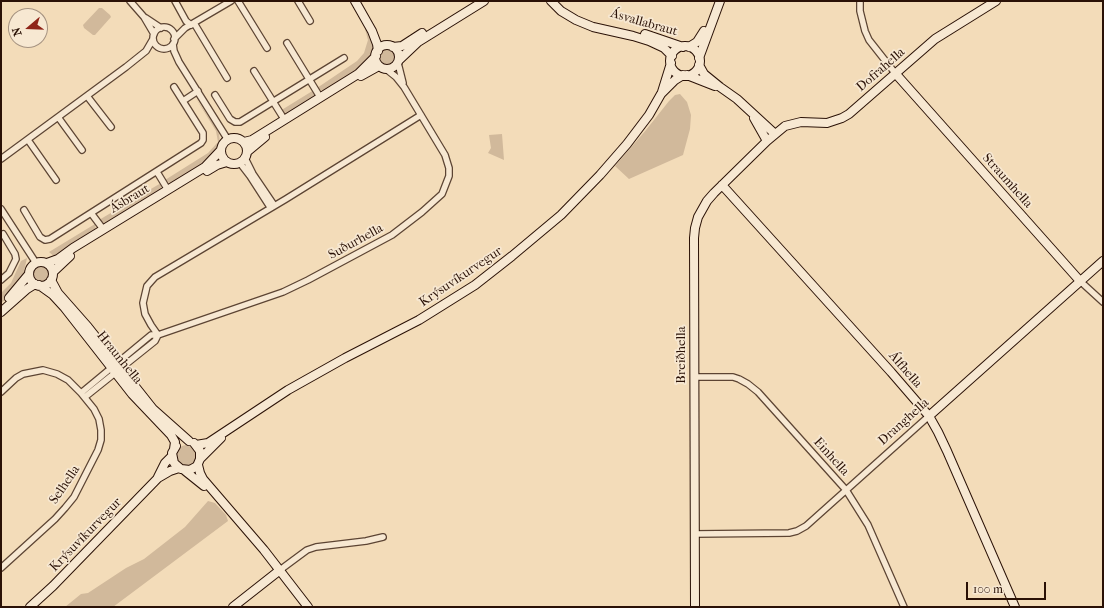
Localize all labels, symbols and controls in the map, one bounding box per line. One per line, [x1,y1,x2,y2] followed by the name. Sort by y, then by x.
[609,6,679,40] street label: Ásvallabraut
[8,8,48,48] north arrow
[10,26,25,38] text: N
[854,45,908,95] street label: Dofrahella
[979,151,1035,211] street label: Straumhella
[107,181,153,217] street label: Ásbraut
[326,221,386,263] street label: Suðurhella
[417,244,505,310] street label: Krýsuvíkurvegur
[674,326,690,384] street label: Breiðhella
[93,328,145,388] street label: Hraunhella
[885,349,925,391] street label: Álfhella
[875,395,933,449] street label: Dranghella
[810,435,852,479] street label: Einhella
[46,463,84,507] street label: Selhella
[47,495,125,575] street label: Krýsuvíkurvegur
[968,574,1048,600] scale bar
[973,582,1003,596] text: 100 m

